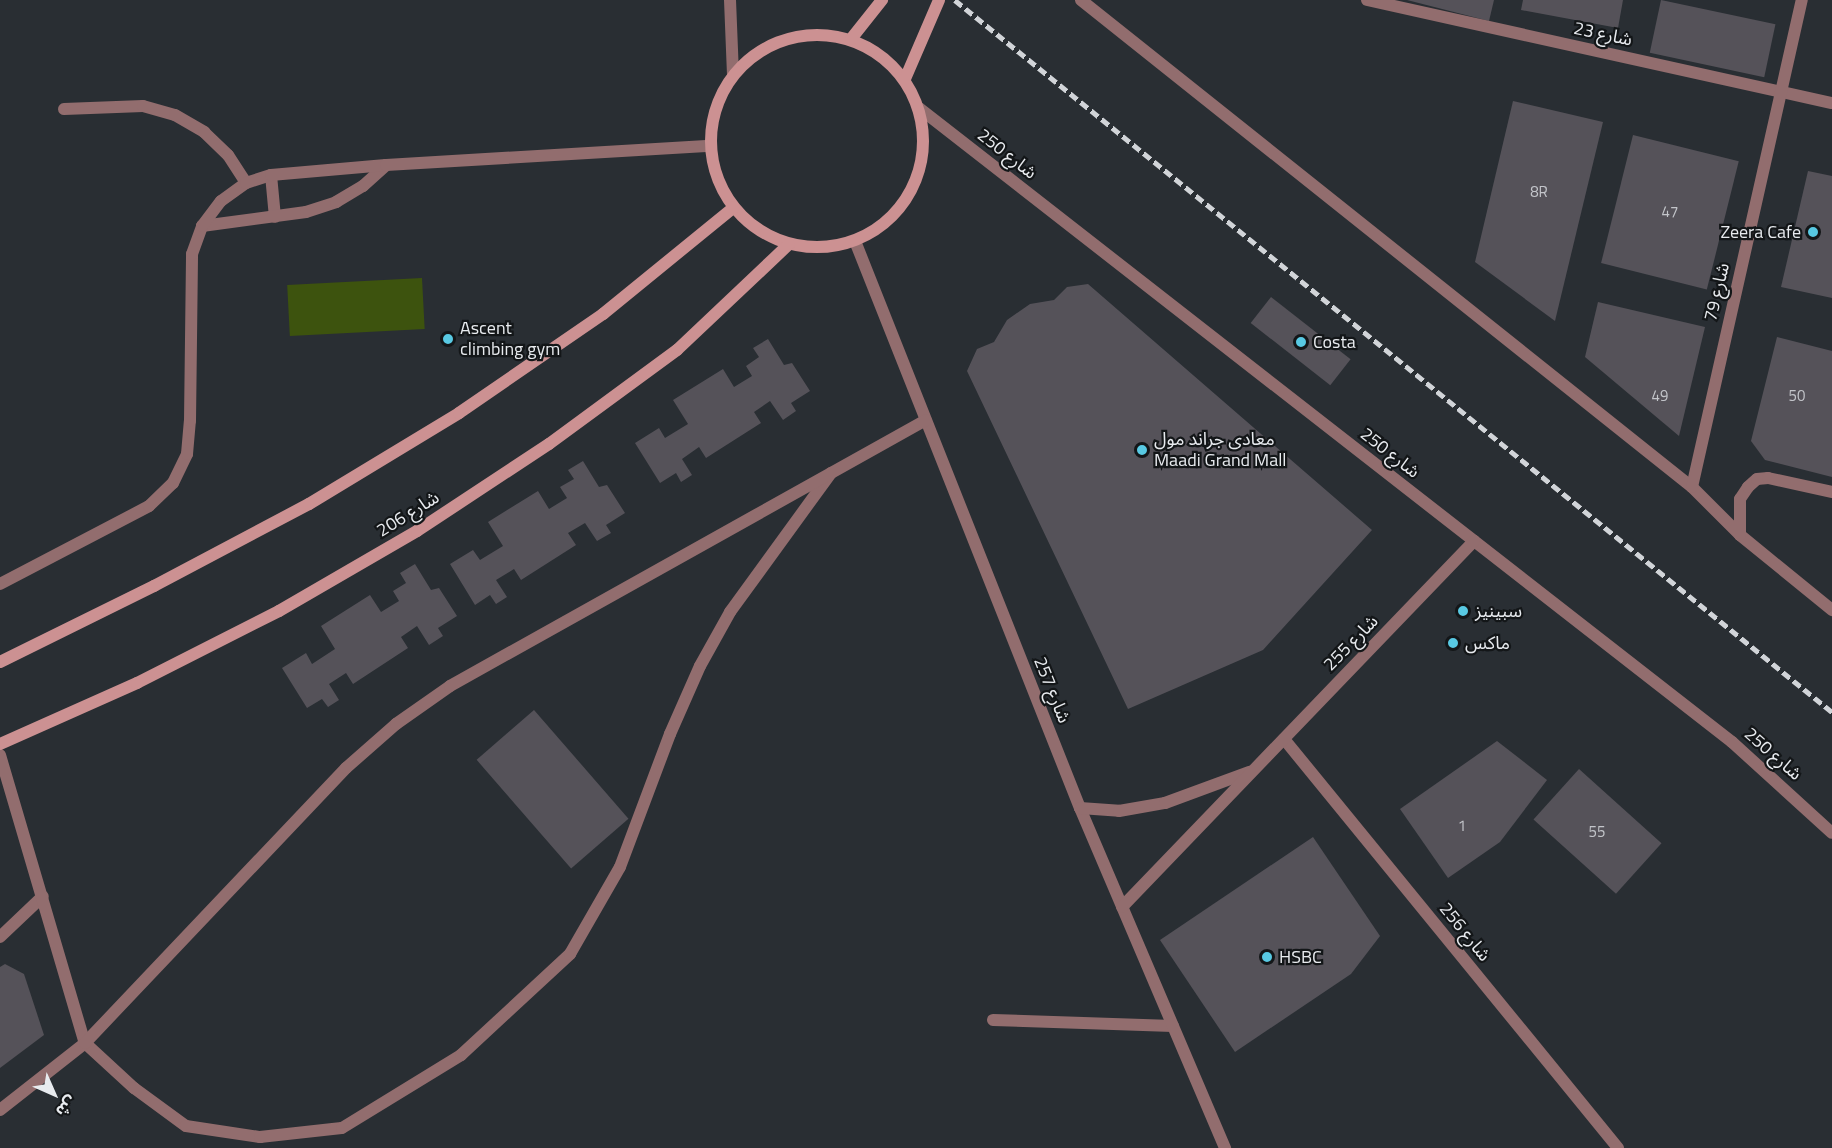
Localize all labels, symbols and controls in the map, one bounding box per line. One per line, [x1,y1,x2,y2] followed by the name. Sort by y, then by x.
[1572,17,1634,51] street label: شارع 23
[973,124,1041,184] street label: شارع 250
[1530,183,1548,201] house number: 8R
[1662,203,1678,221] house number: 47
[1720,221,1801,243] place label: Zeera Cafe
[1806,225,1820,239] marker: Zeera Cafe
[1700,261,1734,323] street label: شارع 79
[460,318,560,360] place label: Ascent climbing gym
[1313,331,1356,353] place label: Costa
[441,332,455,346] marker: Ascent climbing gym
[1294,335,1308,349] marker: Costa
[1652,387,1668,405] house number: 49
[1789,387,1805,405] house number: 50
[1356,423,1424,483] street label: شارع 250
[1154,429,1287,472] place label: معادى جراند مول Maadi Grand Mall
[1135,443,1149,457] marker: معادى جراند مول Maadi Grand Mall
[373,486,443,542] street label: شارع 206
[1475,600,1522,622] place label: سبينيز
[1456,604,1470,618] marker: سبينيز
[1319,611,1383,675] street label: شارع 255
[1465,632,1510,654] place label: ماكس
[1446,636,1460,650] marker: ماكس
[1029,654,1075,726] street label: شارع 257
[1740,723,1806,785] street label: شارع 250
[1458,817,1466,835] house number: 1
[1589,823,1605,841] house number: 55
[1435,898,1495,966] street label: شارع 256
[1279,946,1322,968] place label: HSBC
[1260,950,1274,964] marker: HSBC
[24,1064,84,1124] north arrow
[50,1090,83,1123] text: ش

